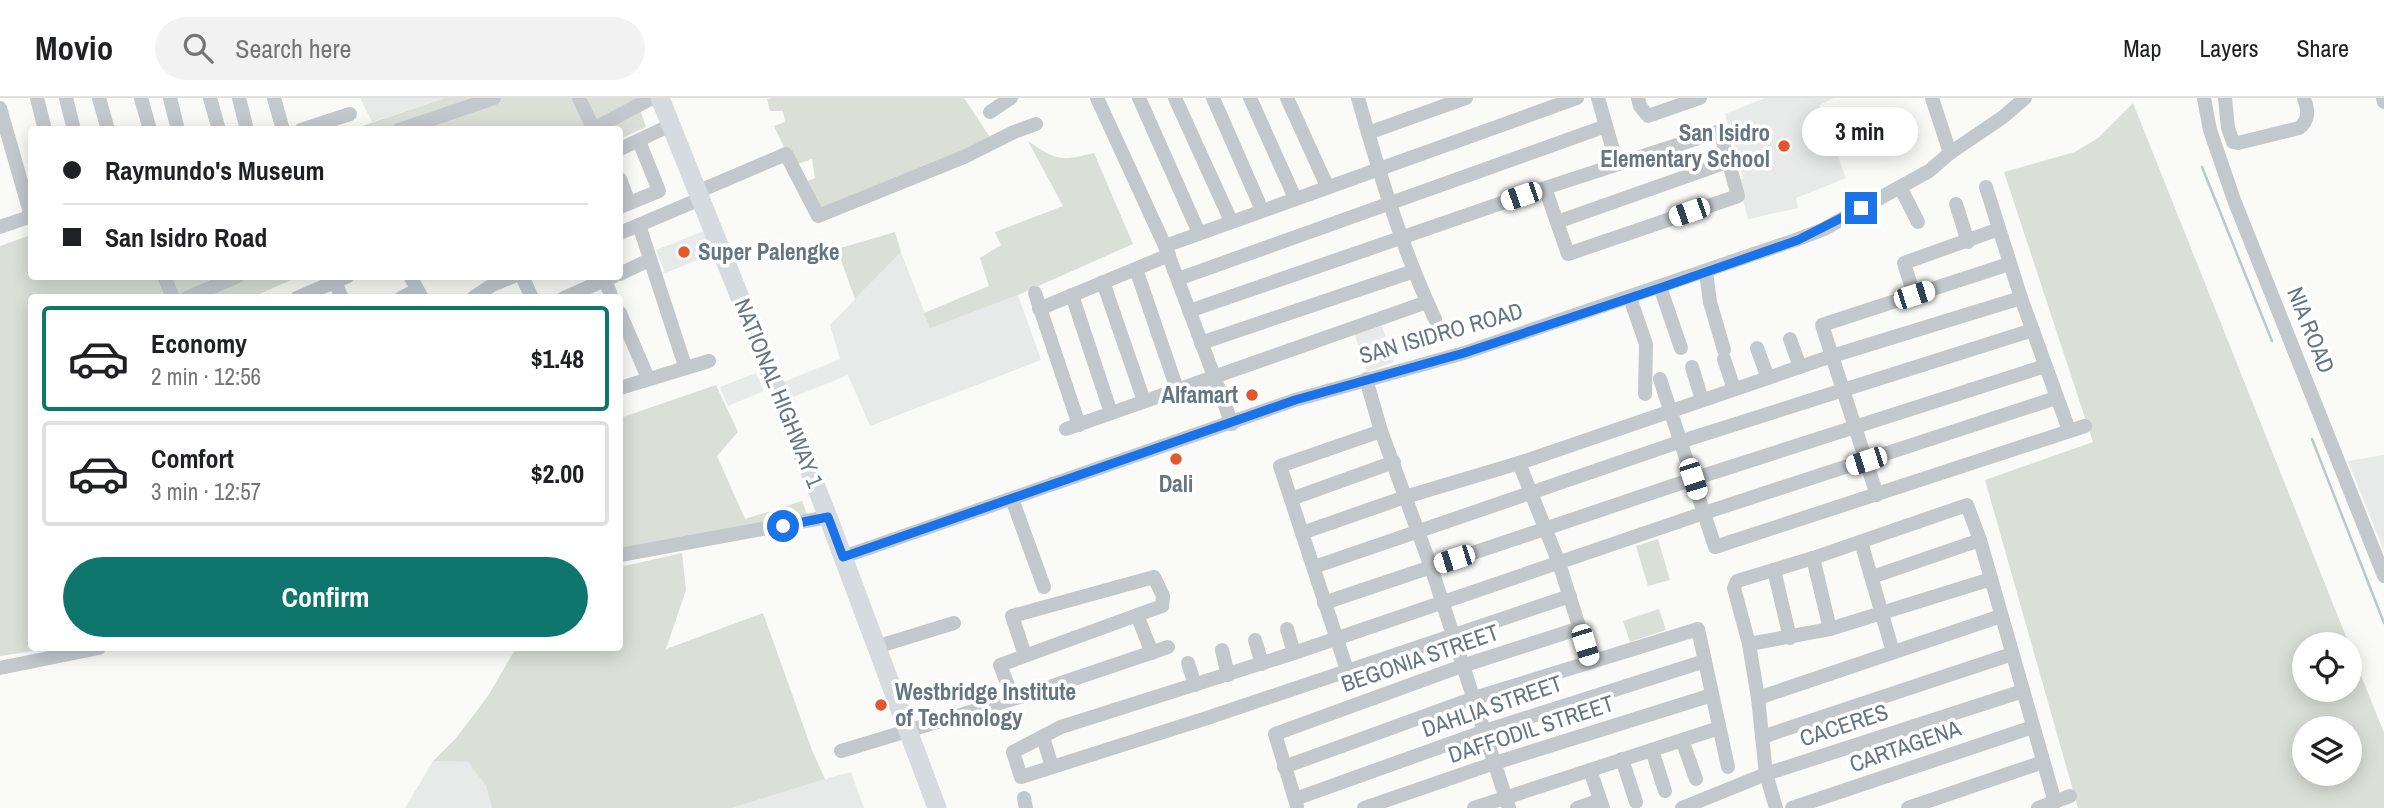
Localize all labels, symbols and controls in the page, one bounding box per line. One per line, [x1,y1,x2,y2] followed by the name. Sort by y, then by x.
[155,17,645,80] search box
[35,26,113,70] text: Movio
[179,29,217,67] icon: search
[235,31,351,66] text: Search here
[2123,32,2161,64] text: Map
[2199,32,2258,64] text: Layers
[2296,32,2349,64] text: Share
[1803,106,1919,155] callout: 3 min
[1835,116,1885,147] text: 3 min
[1600,117,1770,174] place label: San Isidro Elementary School
[1776,138,1792,154] marker: San Isidro Elementary School
[105,153,325,188] text: Raymundo's Museum
[1498,179,1545,213] car
[1845,192,1877,224] route end
[1666,195,1713,229] car
[105,220,267,255] text: San Isidro Road
[698,236,840,267] place label: Super Palengke
[676,244,692,260] marker: Super Palengke
[1891,279,1938,311] car
[2280,282,2343,377] street label: NIA ROAD
[727,294,832,492] street label: NATIONAL HIGHWAY 1
[1355,294,1526,371] street label: SAN ISIDRO ROAD
[151,326,247,361] text: Economy
[67,327,130,390] icon: car
[531,341,584,376] text: $1.48
[151,361,261,392] text: 2 min · 12:56
[1162,379,1238,410] place label: Alfamart
[1244,387,1260,403] marker: Alfamart
[151,441,234,476] text: Comfort
[67,442,130,505] icon: car
[1843,445,1890,477] car
[1168,451,1184,467] marker: Dali
[531,456,584,491] text: $2.00
[1677,456,1710,502] car
[1159,468,1193,499] place label: Dali
[151,476,261,507] text: 3 min · 12:57
[767,510,799,542] route start
[1431,543,1478,575] car
[63,557,588,637] button: Confirm
[1337,616,1503,699] street label: BEGONIA STREET
[1569,622,1602,668] car
[2292,632,2362,786] map controls
[2292,632,2362,702] button: locate
[1417,667,1567,744] street label: DAHLIA STREET
[895,676,1076,733] place label: Westbridge Institute of Technology
[1444,687,1618,770] street label: DAFFODIL STREET
[1796,696,1892,753] street label: CACERES
[873,697,889,713] marker: Westbridge Institute of Technology
[1845,712,1965,779] street label: CARTAGENA
[2292,716,2362,786] button: layers

